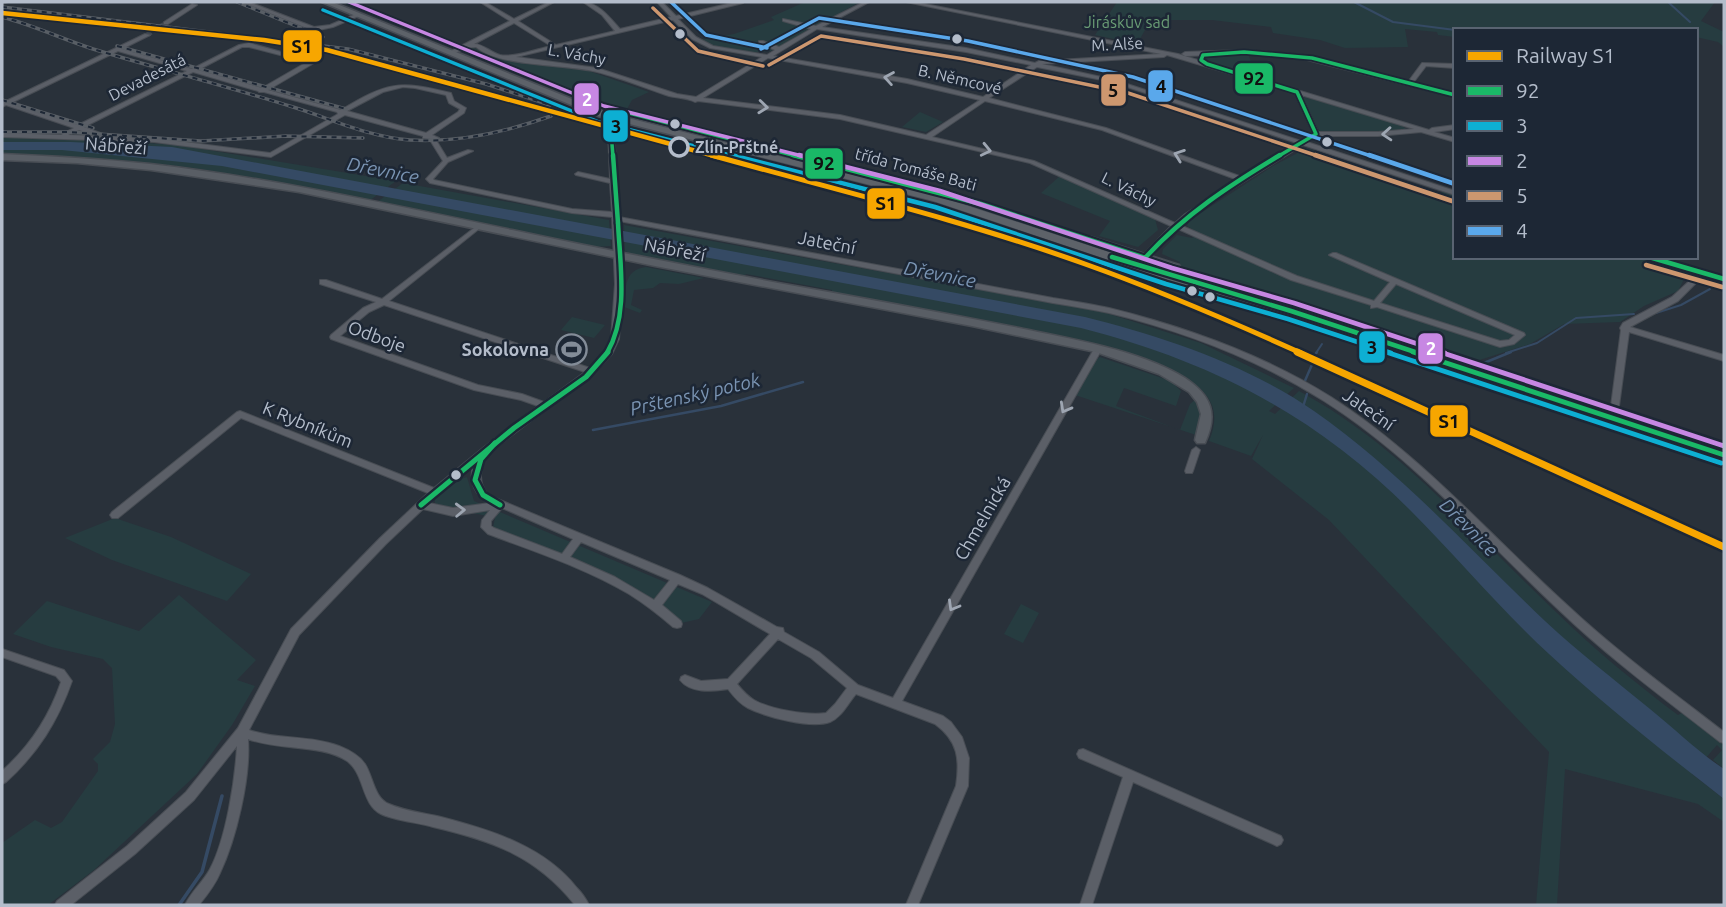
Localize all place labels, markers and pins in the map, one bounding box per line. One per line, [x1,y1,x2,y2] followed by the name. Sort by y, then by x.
[673,27,687,41] unlabelled marker
[950,32,964,46] unlabelled marker
[668,117,682,131] unlabelled marker
[1320,135,1334,149] unlabelled marker
[669,137,689,157] marker: Zlín-Prštné
[695,138,778,156] place label: Zlín-Prštné
[1185,284,1199,298] unlabelled marker
[1203,290,1217,304] unlabelled marker
[555,332,589,366] sports icon: Sokolovna
[462,339,549,359] place label: Sokolovna
[449,468,463,482] unlabelled marker

